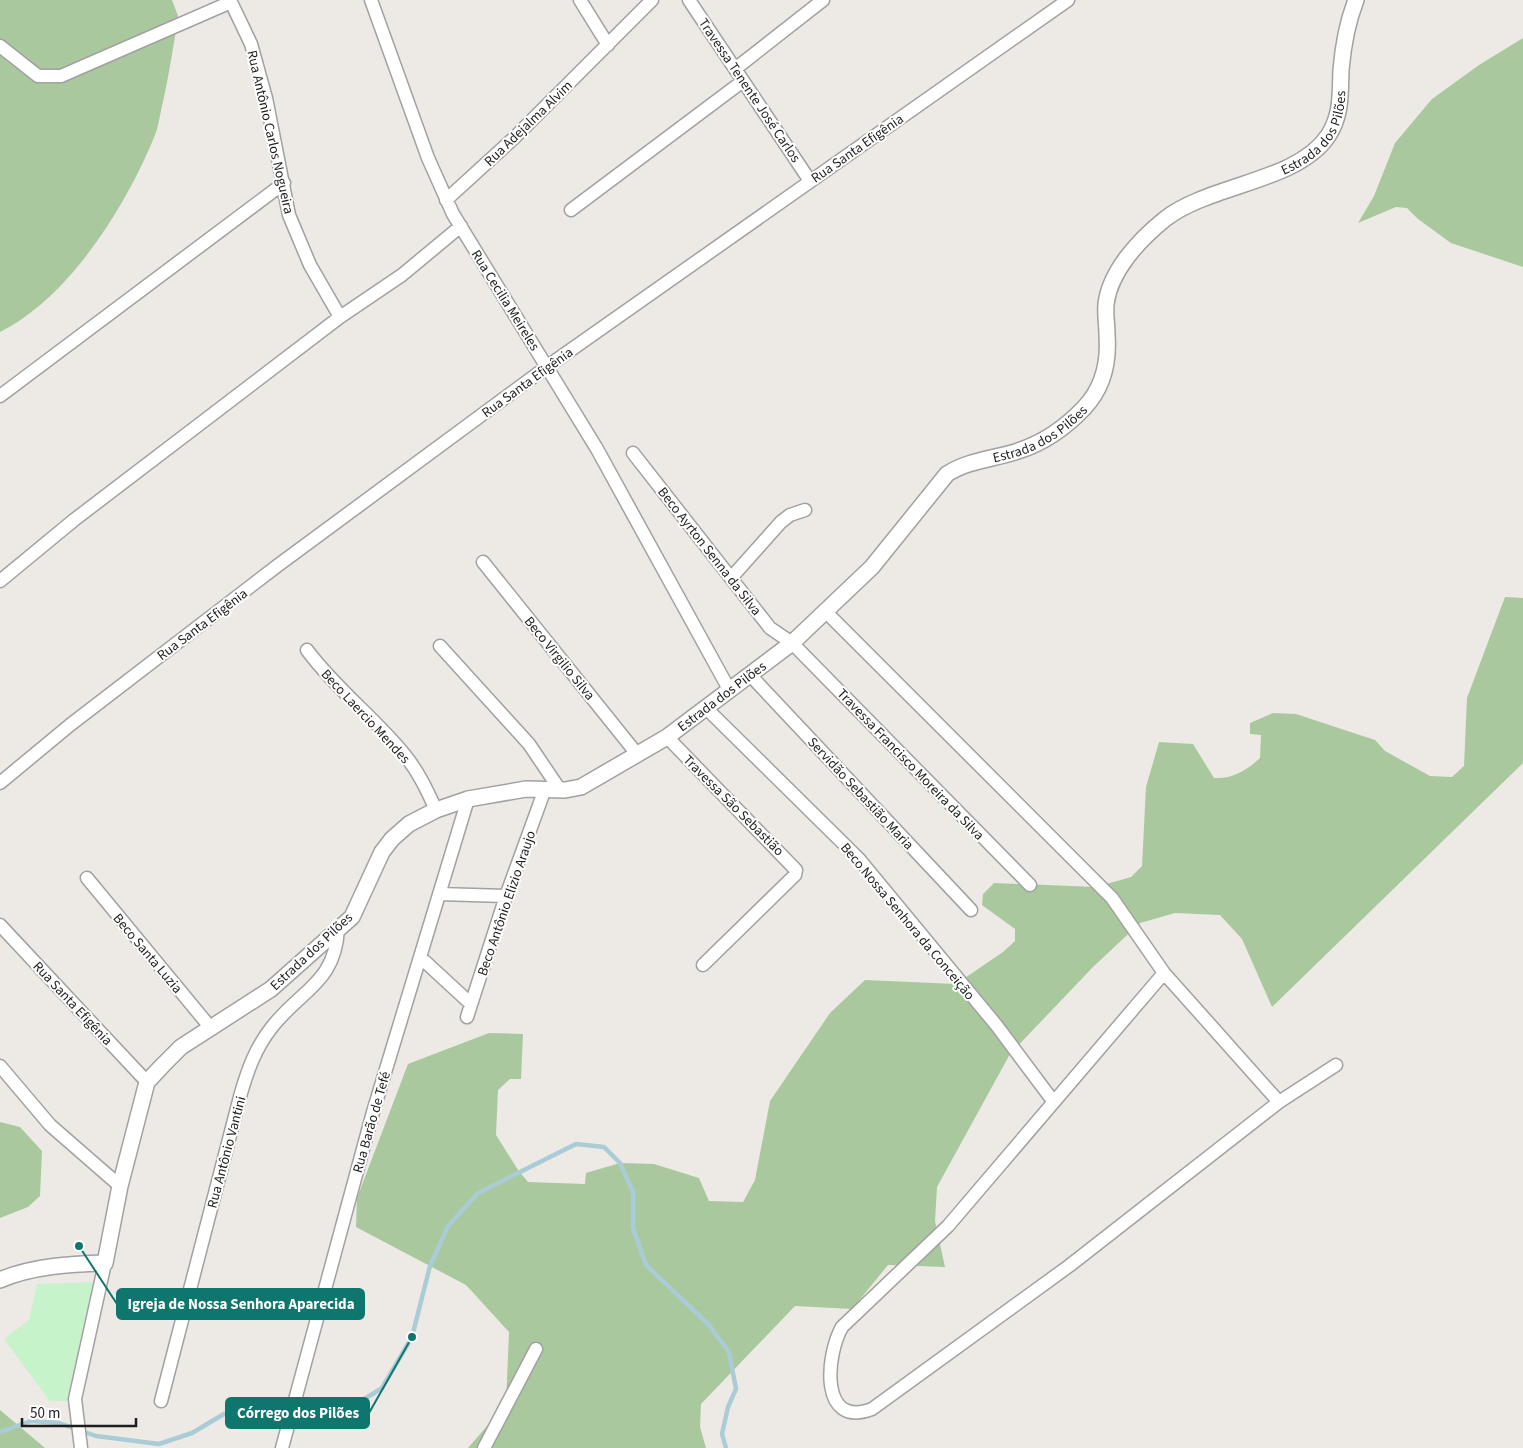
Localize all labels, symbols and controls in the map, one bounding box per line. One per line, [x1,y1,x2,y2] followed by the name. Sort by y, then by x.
[693,14,805,167] street label: Travessa Tenente José Carlos
[241,48,299,216] street label: Rua Antônio Carlos Nogueira
[480,76,577,171] street label: Rua Adejalma Alvim
[1278,90,1351,180] street label: Estrada dos Pilões
[807,109,908,188] street label: Rua Santa Efigênia
[466,246,544,355] street label: Rua Cecilia Meireles
[478,343,577,423] street label: Rua Santa Efigênia
[991,401,1093,468] street label: Estrada dos Pilões
[653,483,766,620] street label: Beco Ayrton Senna da Silva
[153,584,252,666] street label: Rua Santa Efigênia
[519,612,599,705] street label: Beco Virgilio Silva
[674,657,771,737] street label: Estrada dos Pilões
[316,665,415,768] street label: Beco Laercio Mendes
[832,684,988,845] street label: Travessa Francisco Moreira da Silva
[803,733,918,854] street label: Servidão Sebastião Maria
[678,751,788,861] street label: Travessa São Sebastião
[473,828,541,979] street label: Beco Antônio Elizio Araujo
[835,839,979,1005] street label: Beco Nossa Senhora da Conceição
[266,908,357,995] street label: Estrada dos Pilões
[108,909,187,998] street label: Beco Santa Luzia
[28,957,117,1050] street label: Rua Santa Efigênia
[348,1069,396,1175] street label: Rua Barão de Tefé
[202,1094,252,1210] street label: Rua Antônio Vantini
[117,1289,364,1319] callout: Igreja de Nossa Senhora Aparecida
[127,1294,355,1315] text: Igreja de Nossa Senhora Aparecida
[22,1396,136,1428] scale bar
[226,1398,369,1428] callout: Córrego dos Pilões
[30,1403,60,1424] text: 50 m
[237,1403,359,1424] text: Córrego dos Pilões

